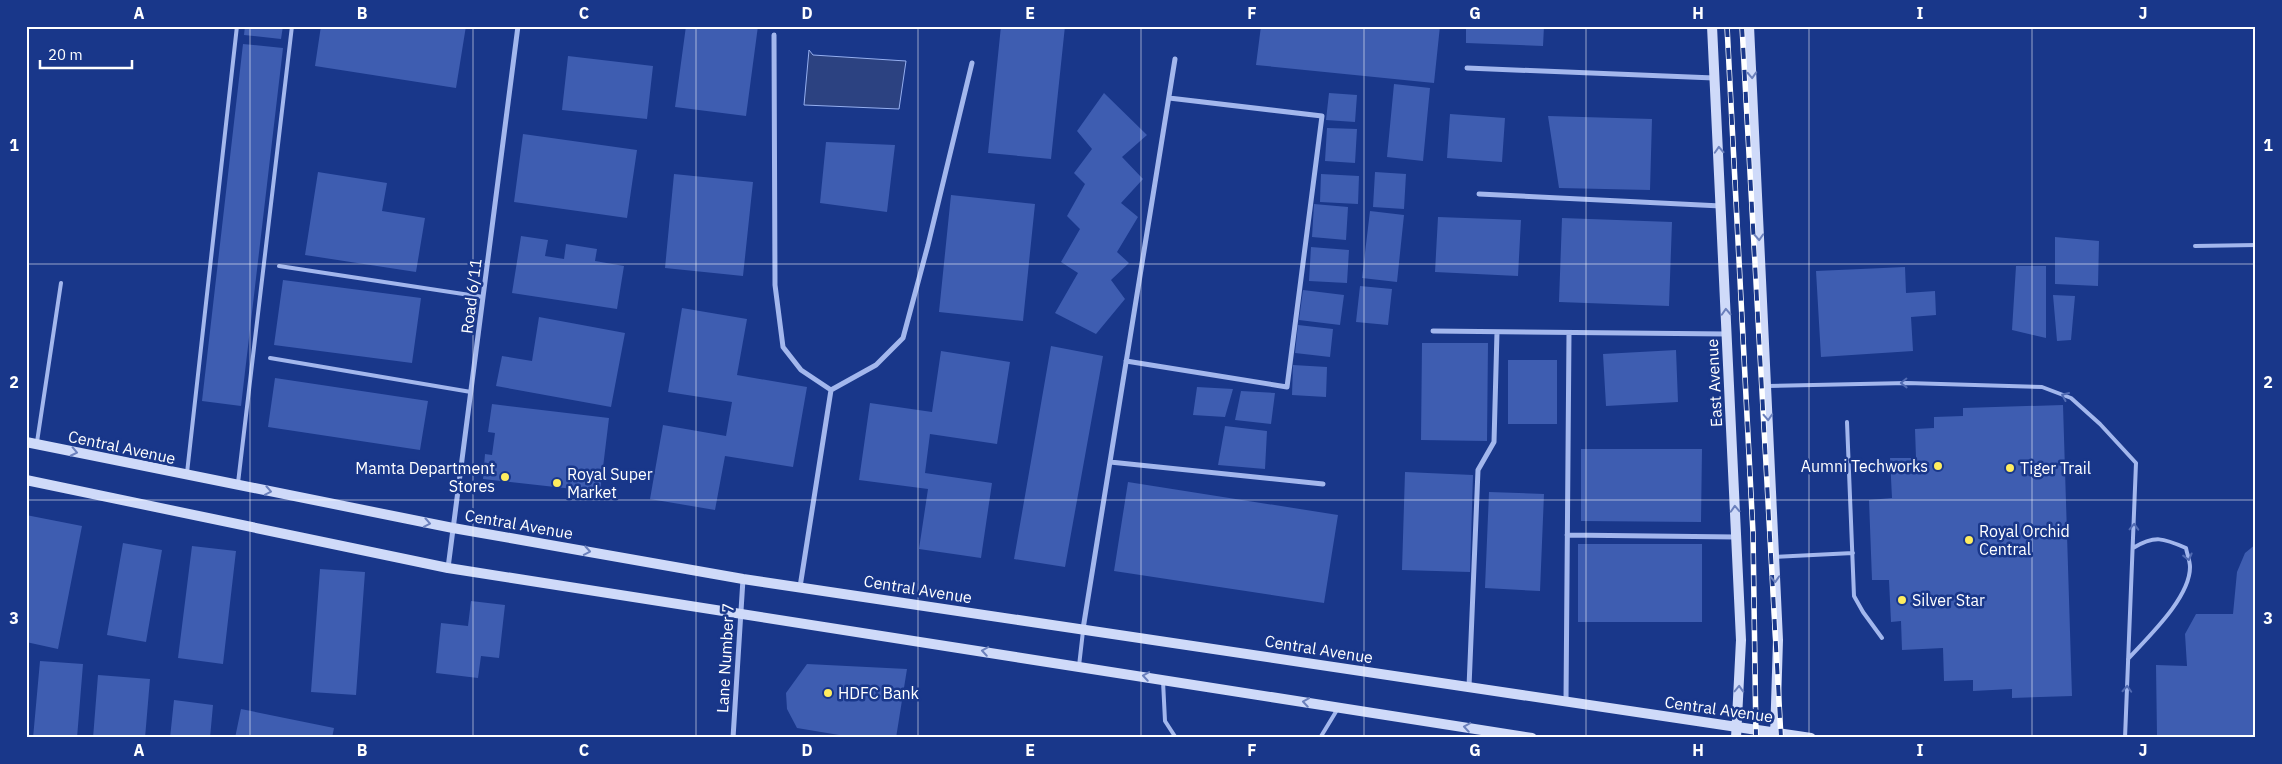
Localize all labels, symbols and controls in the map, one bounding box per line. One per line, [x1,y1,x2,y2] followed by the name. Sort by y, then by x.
[134,3,145,23] text: A
[357,3,368,23] text: B
[579,3,589,23] text: C
[801,3,813,23] text: D
[1025,3,1035,23] text: E
[1247,3,1257,23] text: F
[1469,3,1481,23] text: G
[1692,3,1704,23] text: H
[1917,3,1924,23] text: I
[2139,3,2147,23] text: J
[40,38,132,70] scale bar
[48,45,83,64] text: 20 m
[1746,71,1757,79] one-way arrow
[9,135,19,155] text: 1
[2263,135,2273,155] text: 1
[1713,145,1724,153] one-way arrow
[1754,234,1765,242] one-way arrow
[456,257,486,335] street label: Road 6/11
[1721,308,1731,316] one-way arrow
[1702,338,1726,428] street label: East Avenue
[9,372,19,392] text: 2
[2263,372,2273,392] text: 2
[1900,378,1908,388] one-way arrow
[2061,392,2070,402] one-way arrow
[1762,413,1773,421] one-way arrow
[66,426,178,468] street label: Central Avenue
[70,446,78,457] one-way arrow
[1801,456,1928,476] place label: Aumni Techworks
[355,458,495,496] place label: Mamta Department Stores
[2020,458,2091,478] place label: Tiger Trail
[1932,460,1944,472] marker: Aumni Techworks
[2004,462,2016,474] marker: Tiger Trail
[567,464,653,502] place label: Royal Super Market
[499,471,511,483] marker: Mamta Department Stores
[551,477,563,489] marker: Royal Super Market
[263,485,272,496] one-way arrow
[463,505,575,543] street label: Central Avenue
[1730,505,1740,513] one-way arrow
[423,517,431,527] one-way arrow
[1979,521,2070,559] place label: Royal Orchid Central
[2128,522,2139,530] one-way arrow
[1963,534,1975,546] marker: Royal Orchid Central
[583,546,591,556] one-way arrow
[2182,552,2193,561] one-way arrow
[862,571,974,607] street label: Central Avenue
[1770,576,1781,584] one-way arrow
[1912,590,1985,610] place label: Silver Star
[1896,594,1908,606] marker: Silver Star
[712,603,738,713] street label: Lane Number 7
[9,608,19,628] text: 3
[2263,608,2273,628] text: 3
[1263,631,1375,667] street label: Central Avenue
[981,646,989,657] one-way arrow
[1141,672,1150,682] one-way arrow
[838,683,920,703] place label: HDFC Bank
[1734,685,1745,693] one-way arrow
[2122,685,2132,692] one-way arrow
[822,687,834,699] marker: HDFC Bank
[1663,691,1775,727] street label: Central Avenue
[1302,697,1310,708] one-way arrow
[1462,723,1471,733] one-way arrow
[134,740,145,760] text: A
[357,740,368,760] text: B
[579,740,589,760] text: C
[801,740,813,760] text: D
[1025,740,1035,760] text: E
[1247,740,1257,760] text: F
[1469,740,1481,760] text: G
[1692,740,1704,760] text: H
[1917,740,1924,760] text: I
[2139,740,2147,760] text: J

